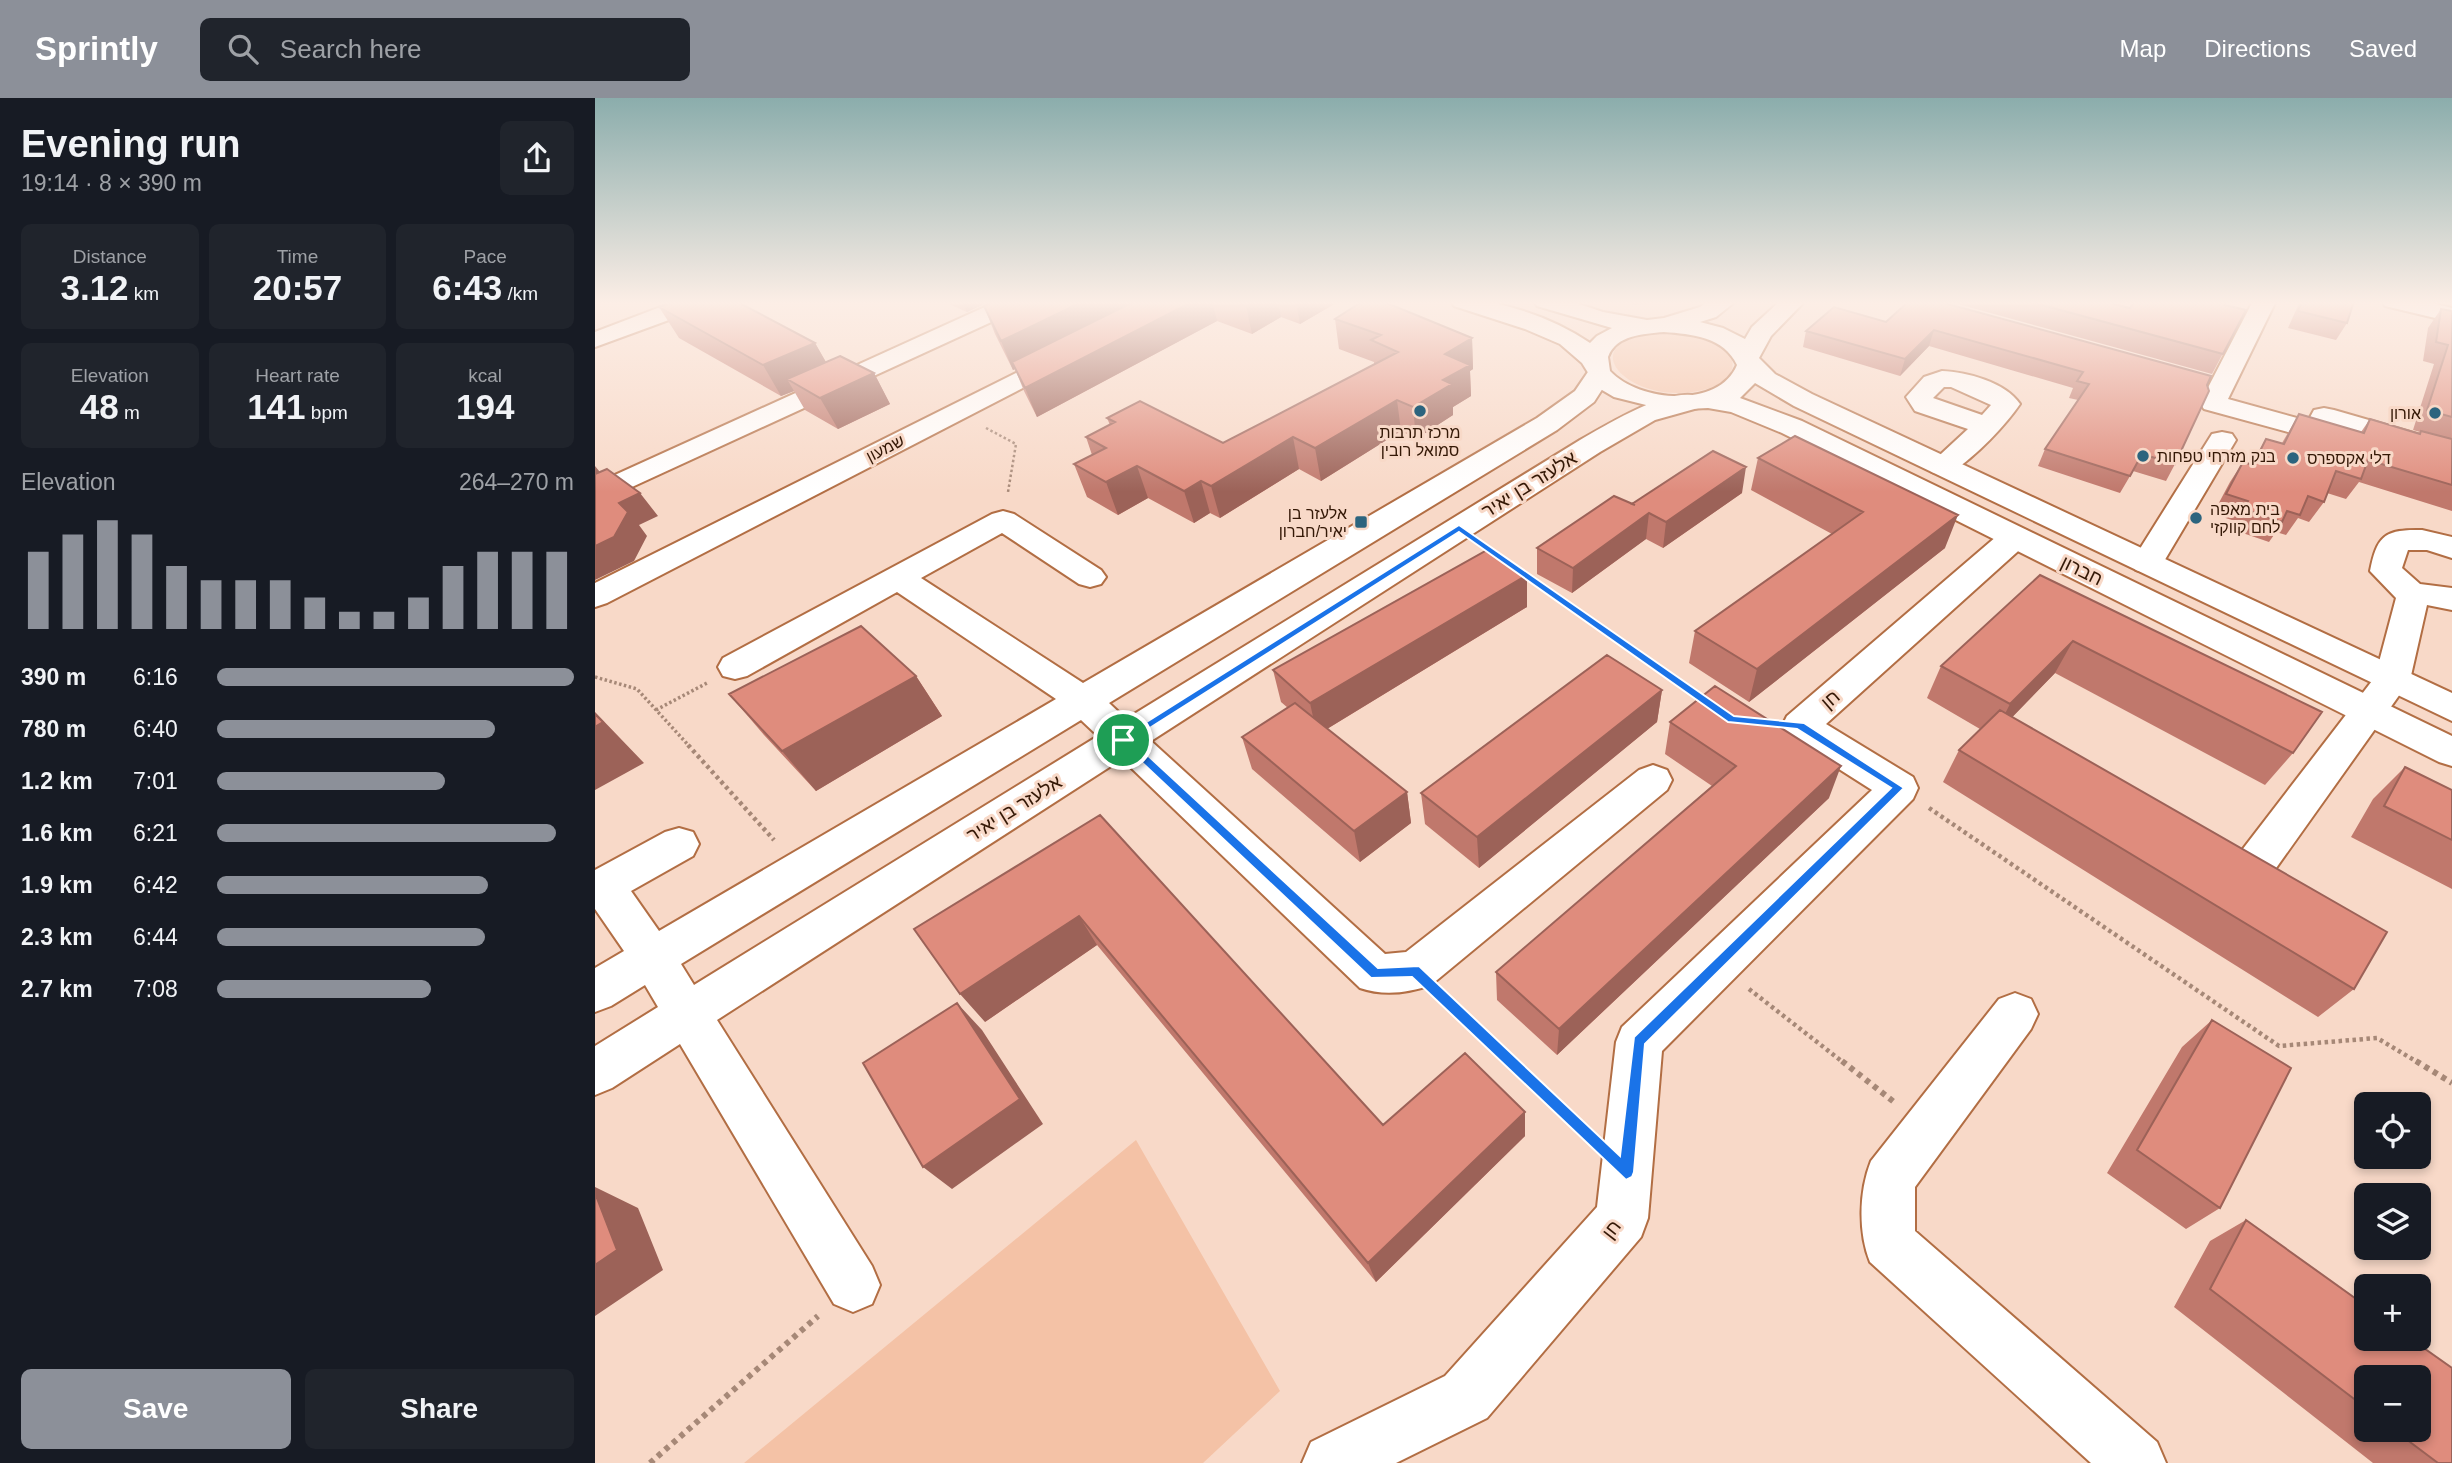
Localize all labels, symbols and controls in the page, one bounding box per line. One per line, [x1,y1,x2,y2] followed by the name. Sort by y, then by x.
[200,18,690,81] search box
[35,30,158,67] text: Sprintly
[224,30,262,68] icon: search
[280,34,422,64] text: Search here
[2120,35,2166,62] text: Map
[2204,35,2311,62] text: Directions
[2349,35,2417,62] text: Saved
[500,121,574,195] button: share
[21,123,241,165] text: Evening run
[21,170,202,196] text: 19:14 · 8 × 390 m
[73,246,147,267] text: Distance
[277,246,318,267] text: Time
[464,246,507,267] text: Pace
[60,268,129,307] text: 3.12
[253,268,342,307] text: 20:57
[432,268,502,307] text: 6:43
[129,283,159,304] text: km
[502,283,538,304] text: /km
[71,365,149,386] text: Elevation
[255,365,340,386] text: Heart rate
[468,365,502,386] text: kcal
[80,387,119,426] text: 48
[247,387,306,426] text: 141
[456,387,514,426] text: 194
[119,402,140,423] text: m
[306,402,348,423] text: bpm
[1412,403,1428,419] marker: מרכז תרבות סמואל רובין
[2390,405,2421,422] place label: אורון
[2427,405,2443,421] marker: אורון
[1380,424,1460,459] place label: מרכז תרבות סמואל רובין
[863,432,907,465] street label: שמעון
[1478,447,1581,522] street label: אלעזר בן יאיר
[2135,448,2151,464] marker: בנק מזרחי טפחות
[2157,448,2276,465] place label: בנק מזרחי טפחות
[2285,450,2301,466] marker: דלי אקספרס
[2307,450,2391,467] place label: דלי אקספרס
[21,469,116,495] text: Elevation
[459,469,574,495] text: 264–270 m
[2210,501,2281,536] place label: בית מאפה לחם קווקזי
[1279,505,1347,540] place label: אלעזר בן יאיר/חברון
[2188,510,2204,526] marker: בית מאפה לחם קווקזי
[1353,514,1369,530] marker: אלעזר בן יאיר/חברון
[2057,551,2106,590] street label: חברון
[21,664,86,690] text: 390 m
[133,664,178,690] text: 6:16
[1817,686,1844,713] street label: חן
[1093,710,1153,770] pin
[21,716,86,742] text: 780 m
[133,716,178,742] text: 6:40
[1104,721,1142,759] icon: arrive
[21,768,93,794] text: 1.2 km
[133,768,178,794] text: 7:01
[963,771,1066,846] street label: אלעזר בן יאיר
[21,820,93,846] text: 1.6 km
[133,820,178,846] text: 6:21
[21,872,93,898] text: 1.9 km
[133,872,178,898] text: 6:42
[21,924,93,950] text: 2.3 km
[133,924,178,950] text: 6:44
[21,976,93,1002] text: 2.7 km
[133,976,178,1002] text: 7:08
[2354,1092,2431,1442] map controls
[2354,1092,2431,1169] button: locate
[2354,1183,2431,1260] button: layers
[1598,1216,1625,1243] street label: חן
[2354,1274,2431,1351] button: +
[2354,1365,2431,1442] button: −
[21,1369,291,1449] button: Save
[305,1369,574,1449] button: Share

